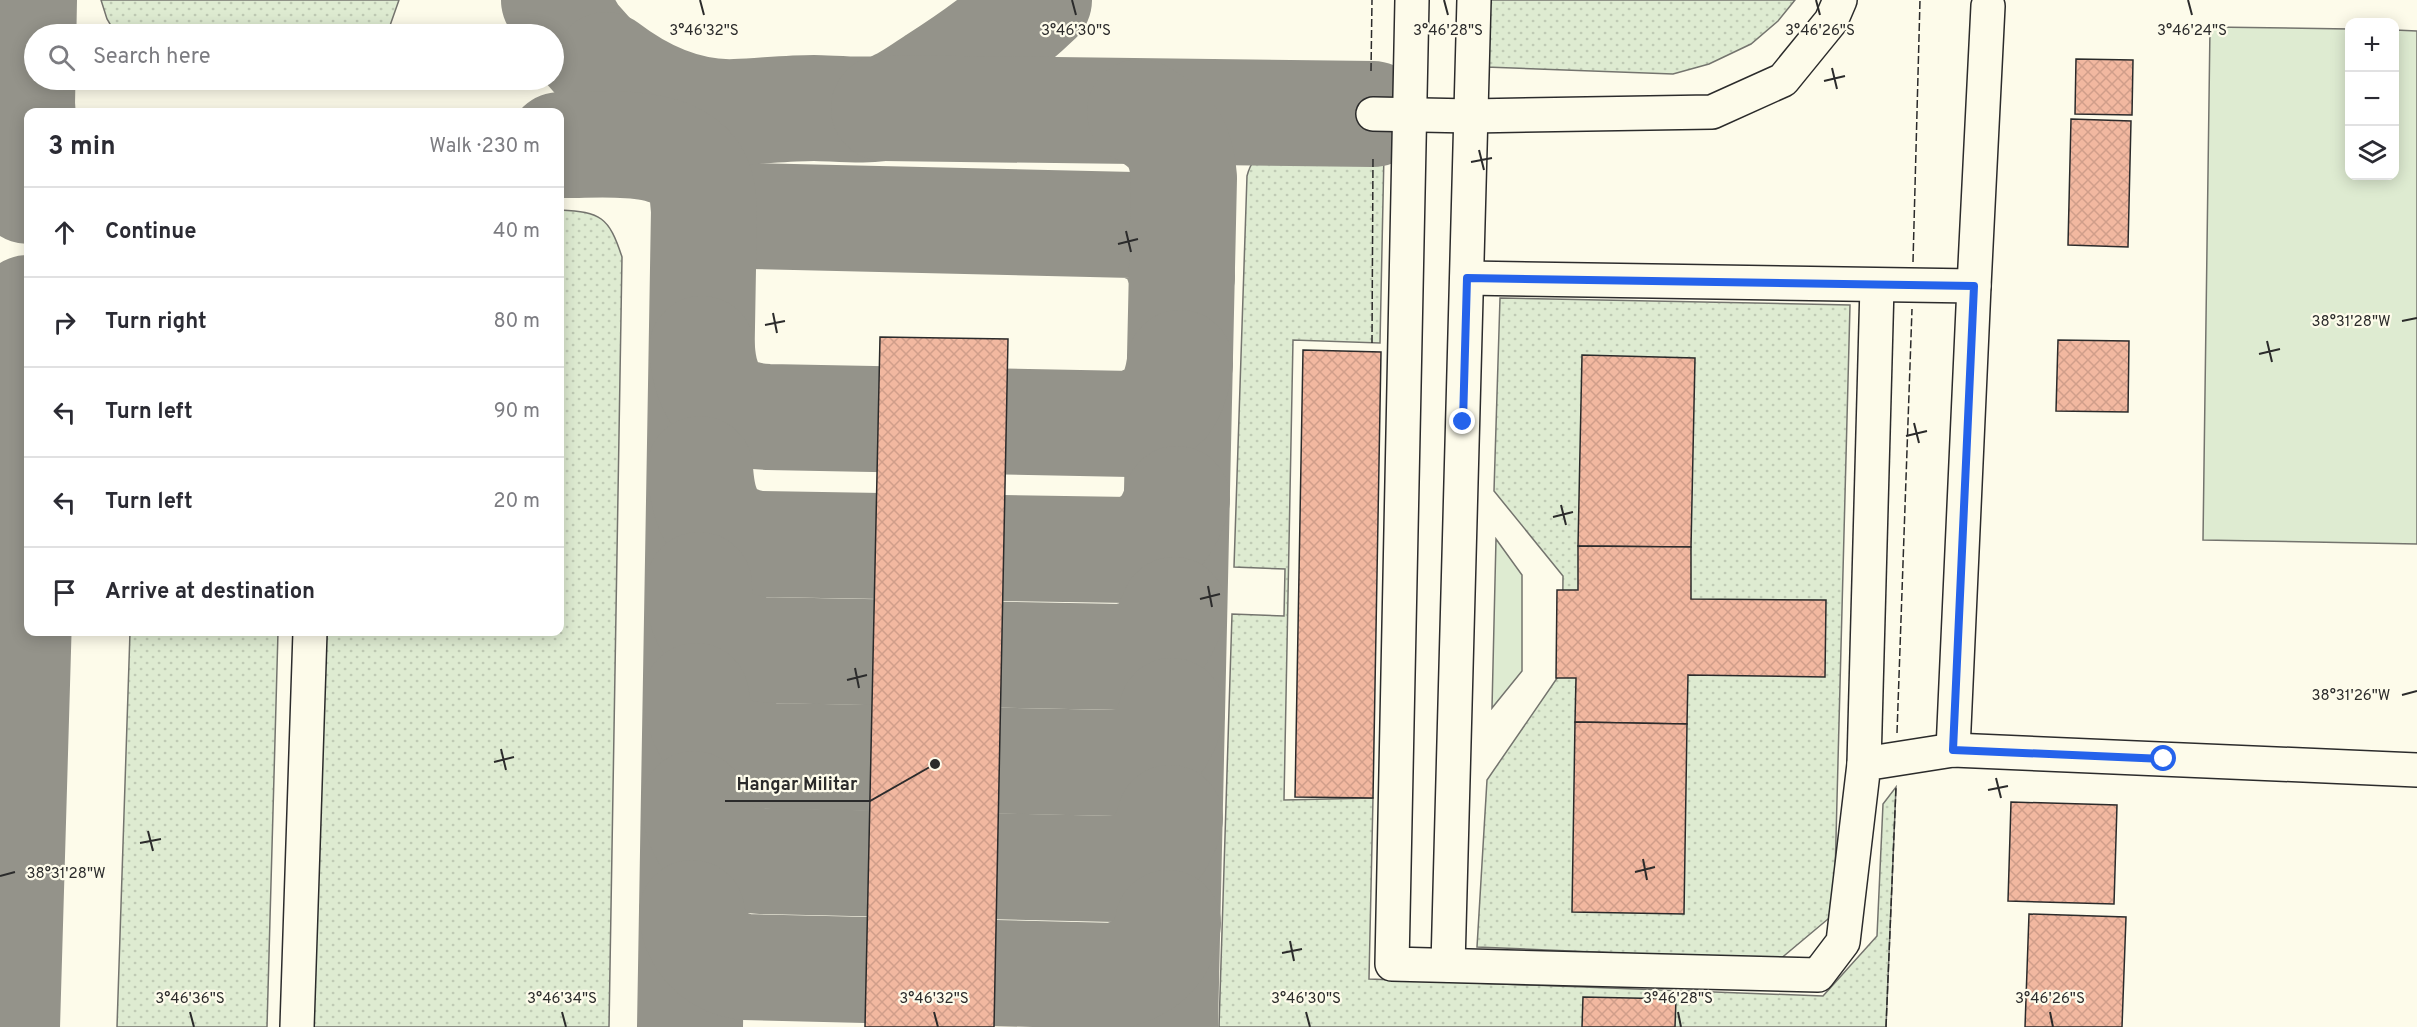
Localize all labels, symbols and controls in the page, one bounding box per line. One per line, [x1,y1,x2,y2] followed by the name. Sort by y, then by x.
[2345,18,2399,180] map controls
[2345,18,2399,72] button: +
[669,22,739,41] text: 3°46'32"S
[1041,22,1111,41] text: 3°46'30"S
[1413,22,1483,41] text: 3°46'28"S
[1785,22,1855,41] text: 3°46'26"S
[2157,22,2227,41] text: 3°46'24"S
[24,24,564,90] search box
[45,41,78,74] icon: search
[93,44,211,71] text: Search here
[2345,72,2399,126] button: −
[2345,126,2399,180] button: layers
[48,131,116,164] text: 3 min
[429,134,540,160] text: Walk · 230 m
[48,216,81,249] icon: ahead
[105,219,196,246] text: Continue
[493,219,540,245] text: 40 m
[48,306,81,339] icon: right
[105,309,207,336] text: Turn right
[494,309,540,335] text: 80 m
[2311,313,2391,332] text: 38°31'28"W
[48,396,81,429] icon: left
[105,399,193,426] text: Turn left
[494,399,540,425] text: 90 m
[1449,408,1475,434] route end
[48,486,81,519] icon: left
[105,489,193,516] text: Turn left
[493,489,540,515] text: 20 m
[48,576,81,609] icon: arrive
[105,579,315,606] text: Arrive at destination
[2312,687,2390,706] text: 38°31'26"W
[2150,745,2176,771] route start
[725,765,870,801] callout: Hangar Militar
[736,774,858,797] text: Hangar Militar
[26,865,106,884] text: 38°31'28"W
[155,990,225,1009] text: 3°46'36"S
[527,990,597,1009] text: 3°46'34"S
[899,990,969,1009] text: 3°46'32"S
[1271,990,1341,1009] text: 3°46'30"S
[1643,990,1713,1009] text: 3°46'28"S
[2015,990,2085,1009] text: 3°46'26"S

